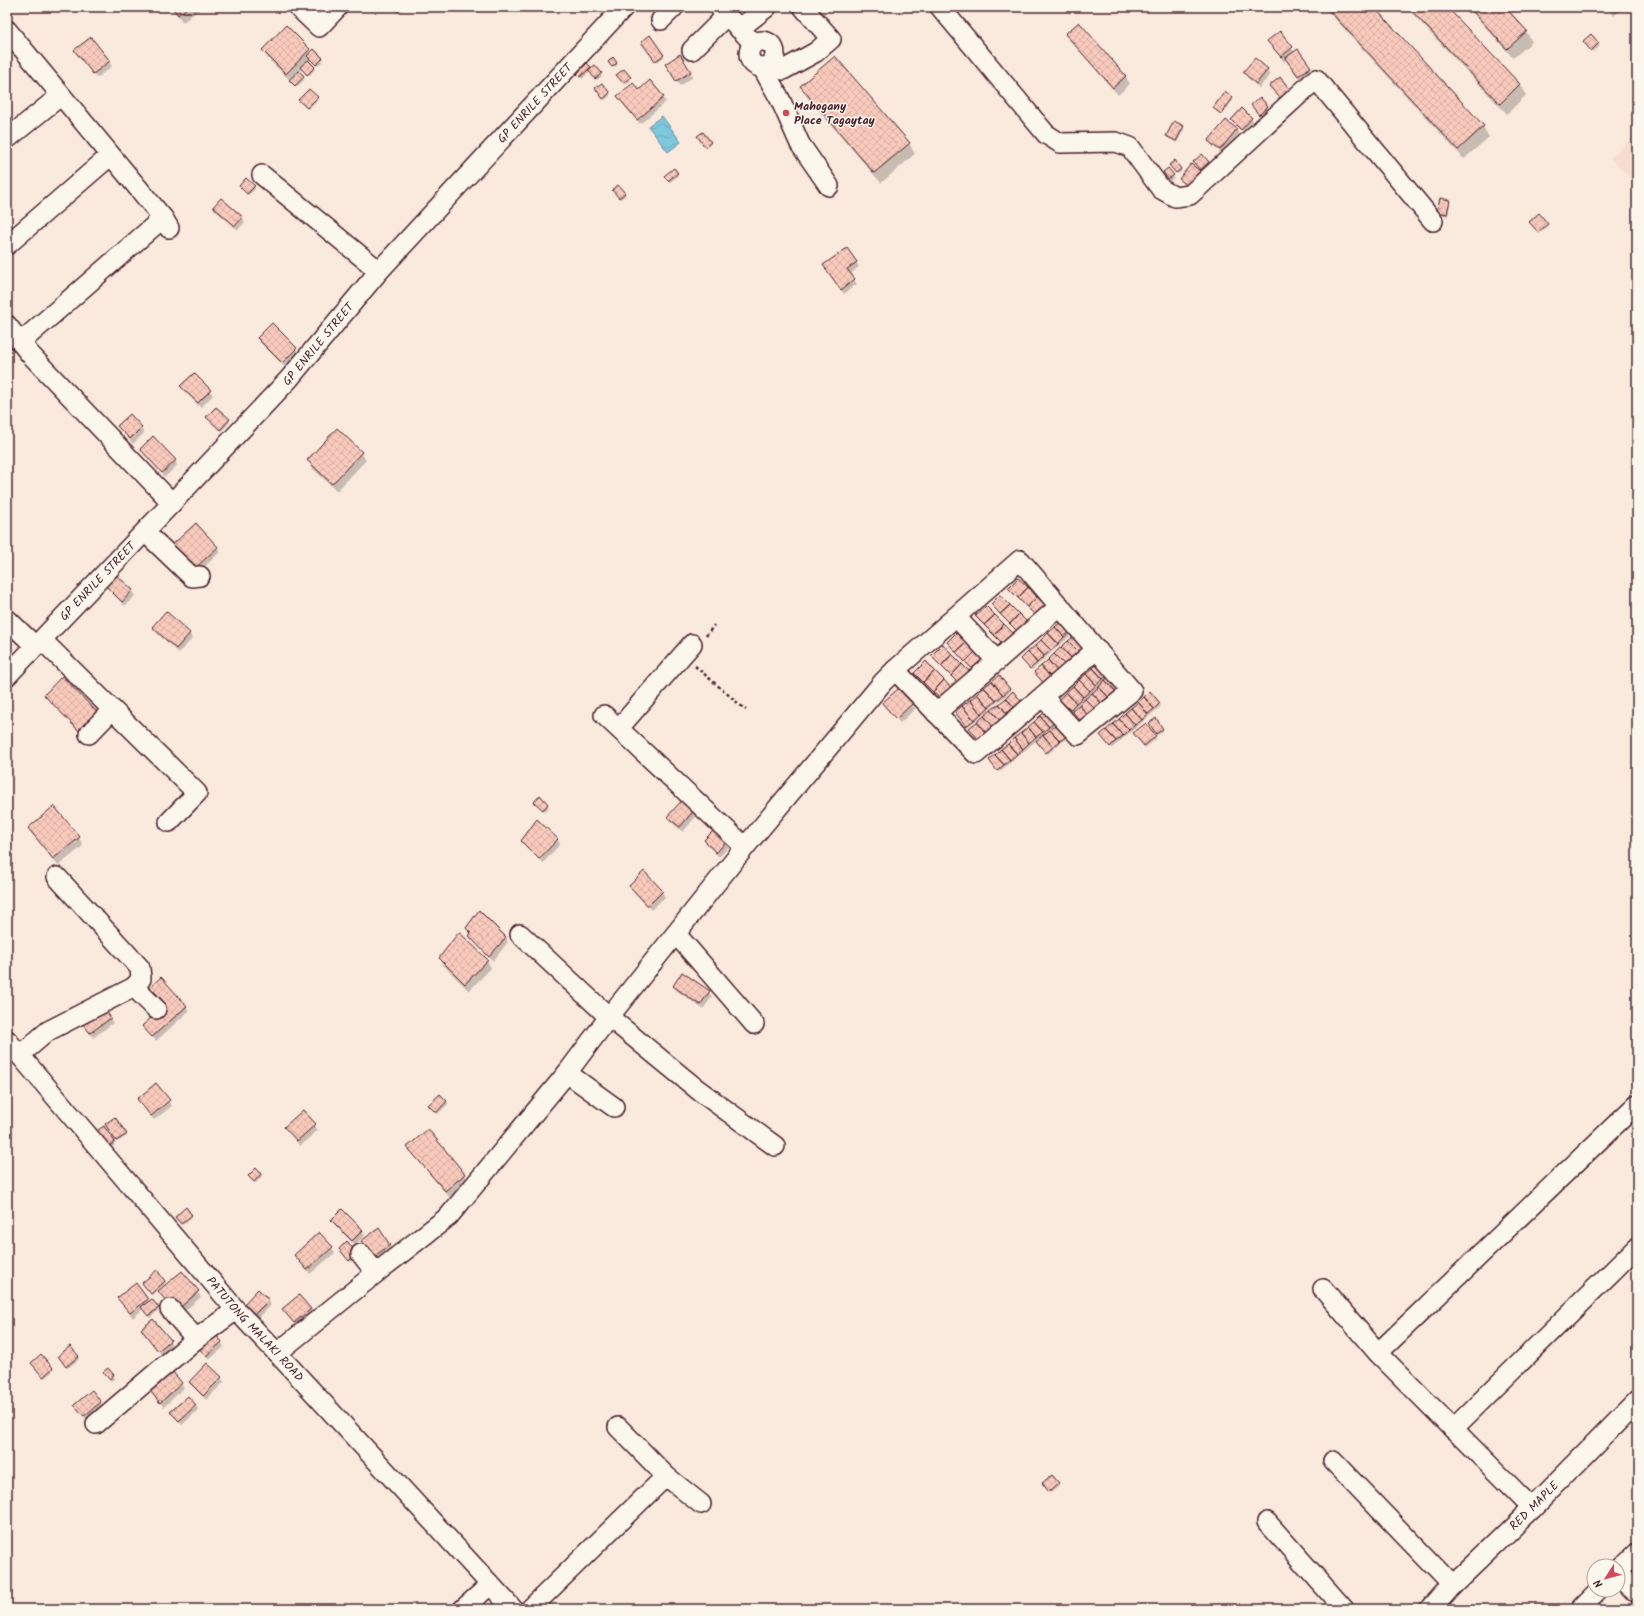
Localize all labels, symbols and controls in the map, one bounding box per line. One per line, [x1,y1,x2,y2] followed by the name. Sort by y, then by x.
[493,58,578,148] street label: GP ENRILE STREET
[794,97,876,130] place label: Mahogany Place Tagaytay
[781,108,791,118] marker: Mahogany Place Tagaytay
[278,297,359,390] street label: GP ENRILE STREET
[55,536,141,625] street label: GP ENRILE STREET
[202,1272,309,1386] street label: PATUTONG MALAKI ROAD
[1505,1476,1564,1535] street label: RED MAPLE
[1586,1558,1626,1598] north arrow
[1589,1575,1608,1591] text: N

